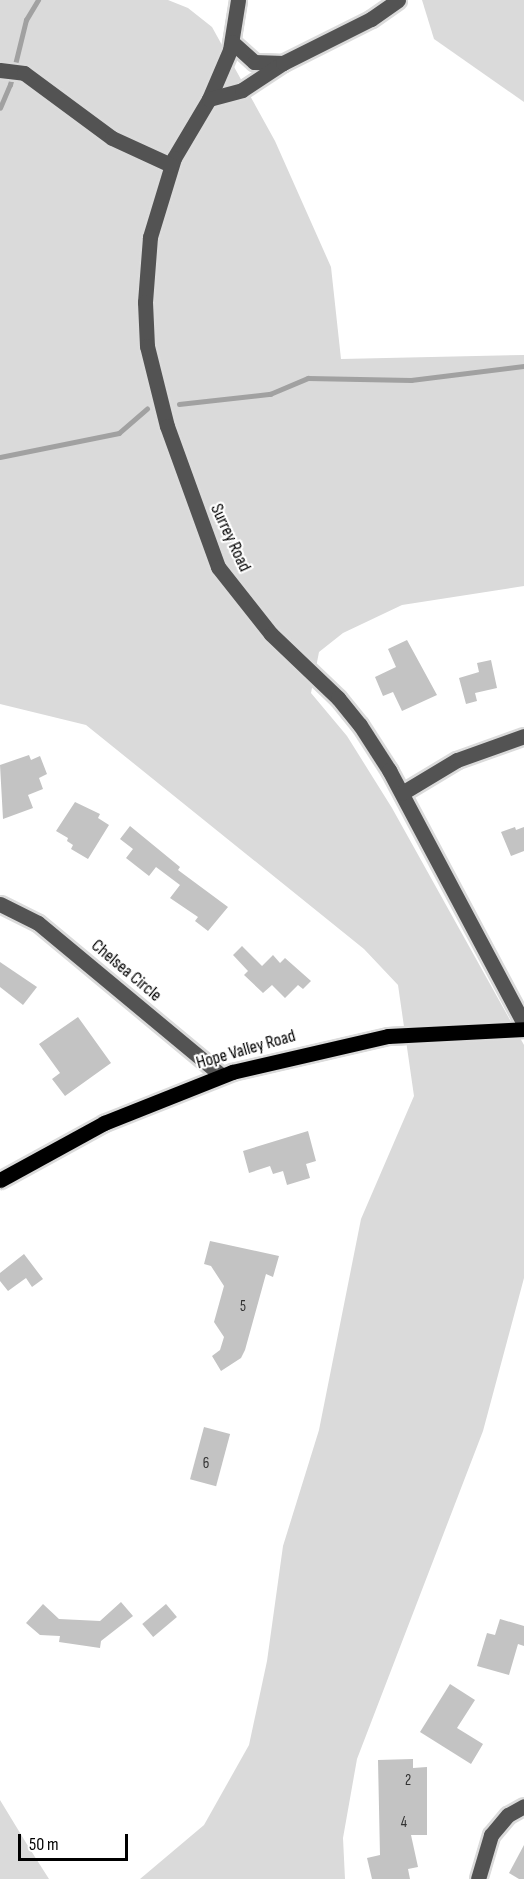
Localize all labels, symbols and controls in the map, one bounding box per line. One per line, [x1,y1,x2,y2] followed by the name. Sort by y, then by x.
[205,501,255,575] street label: Surrey Road
[86,935,166,1007] street label: Chelsea Circle
[194,1026,298,1074] street label: Hope Valley Road
[240,1298,246,1316] house number: 5
[203,1455,209,1473] house number: 6
[405,1772,411,1790] house number: 2
[401,1814,407,1832] house number: 4
[21,1822,130,1860] scale bar
[29,1834,59,1855] text: 50 m

